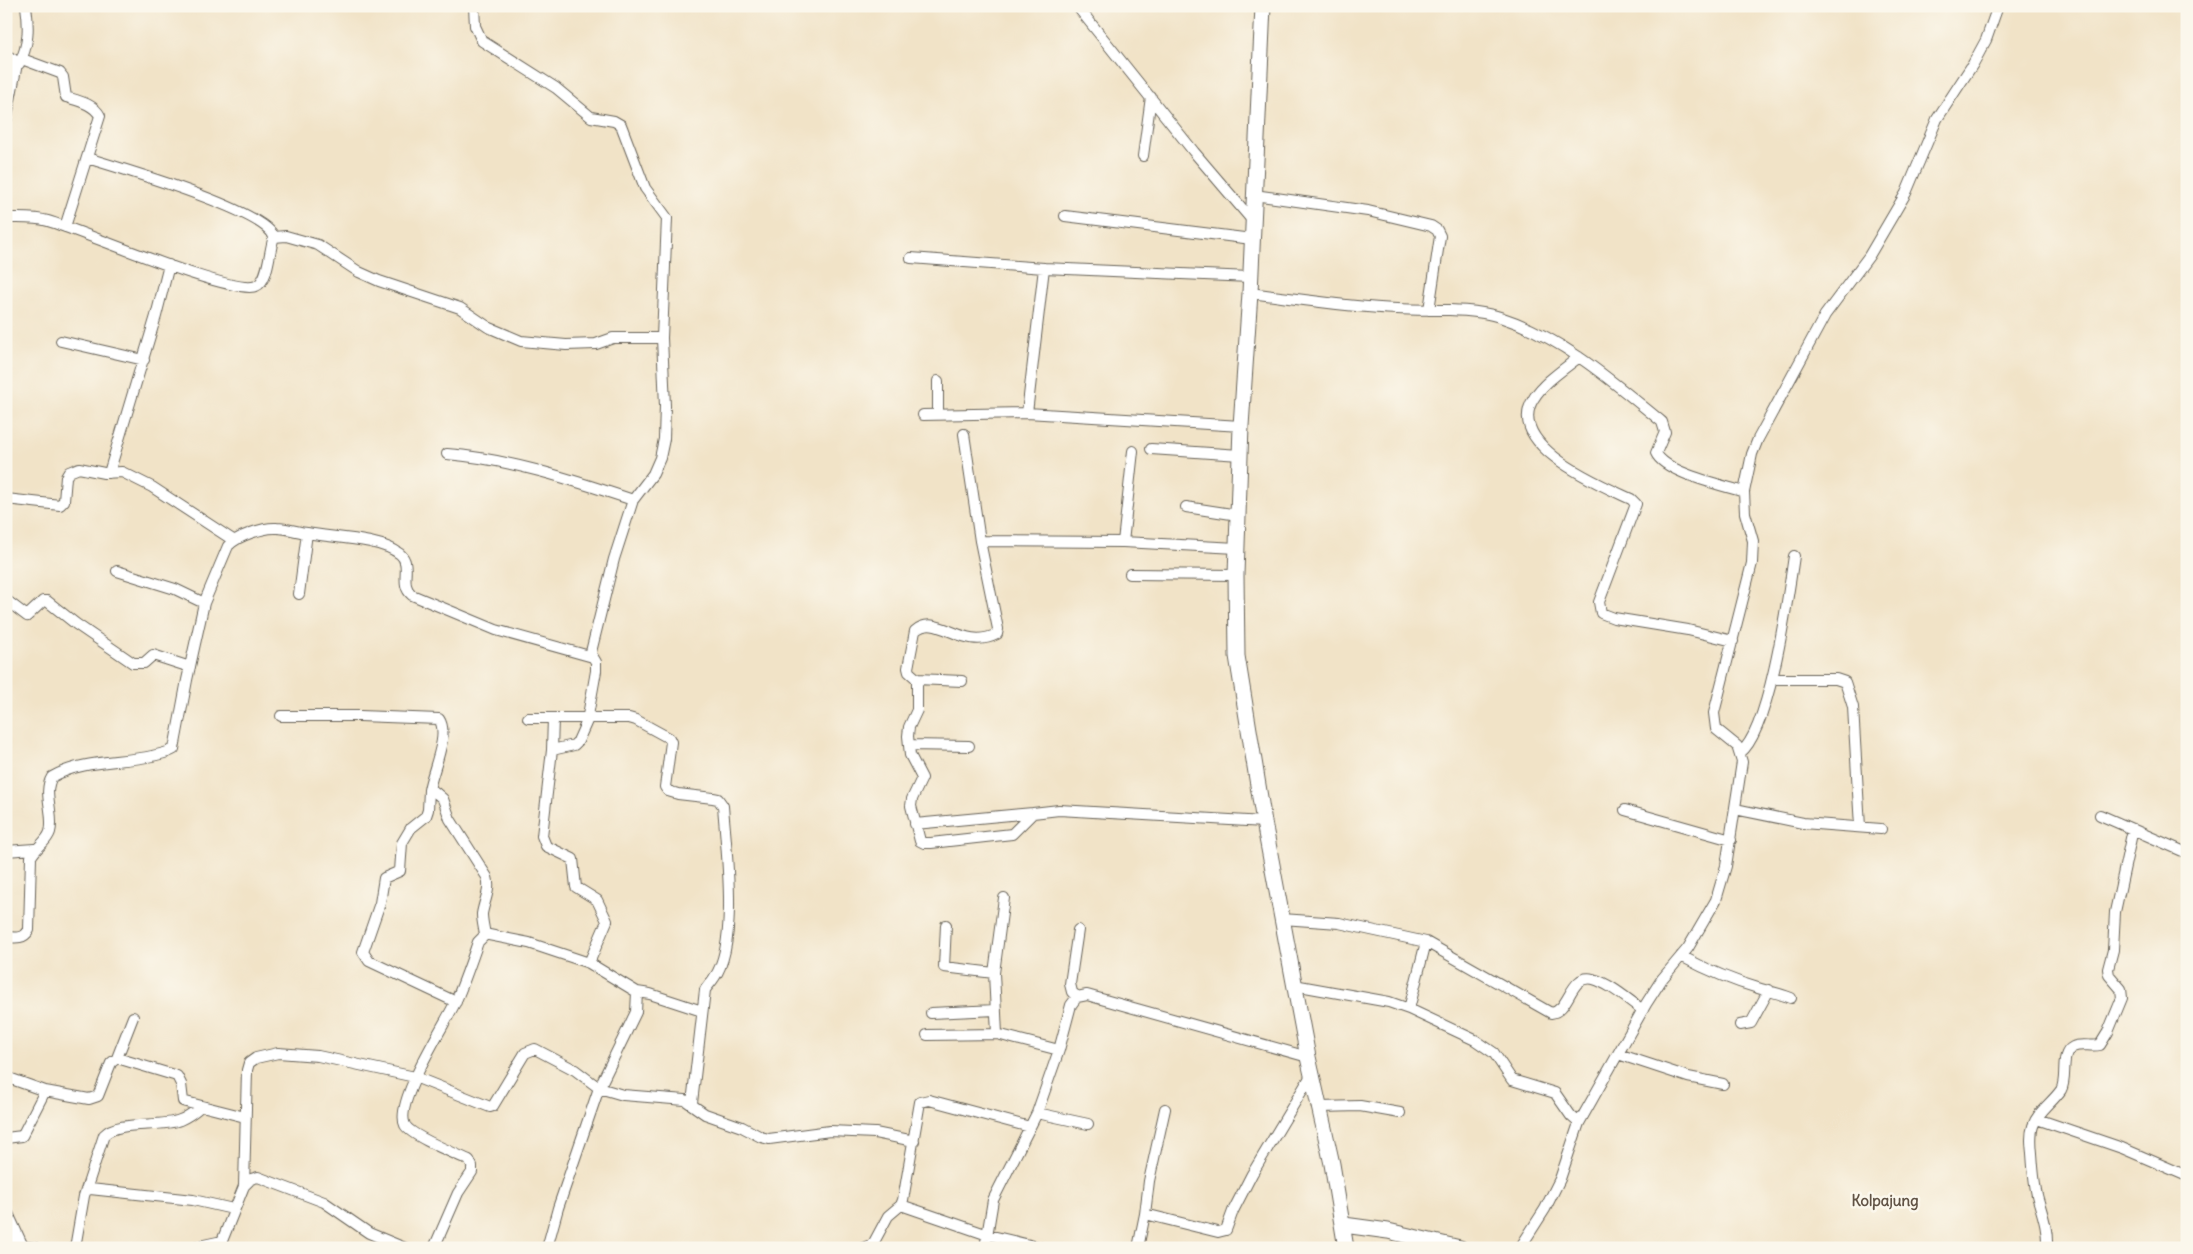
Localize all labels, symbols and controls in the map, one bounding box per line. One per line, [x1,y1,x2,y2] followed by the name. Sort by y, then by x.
[1851,1191,1919,1211] district label: Kolpajung

